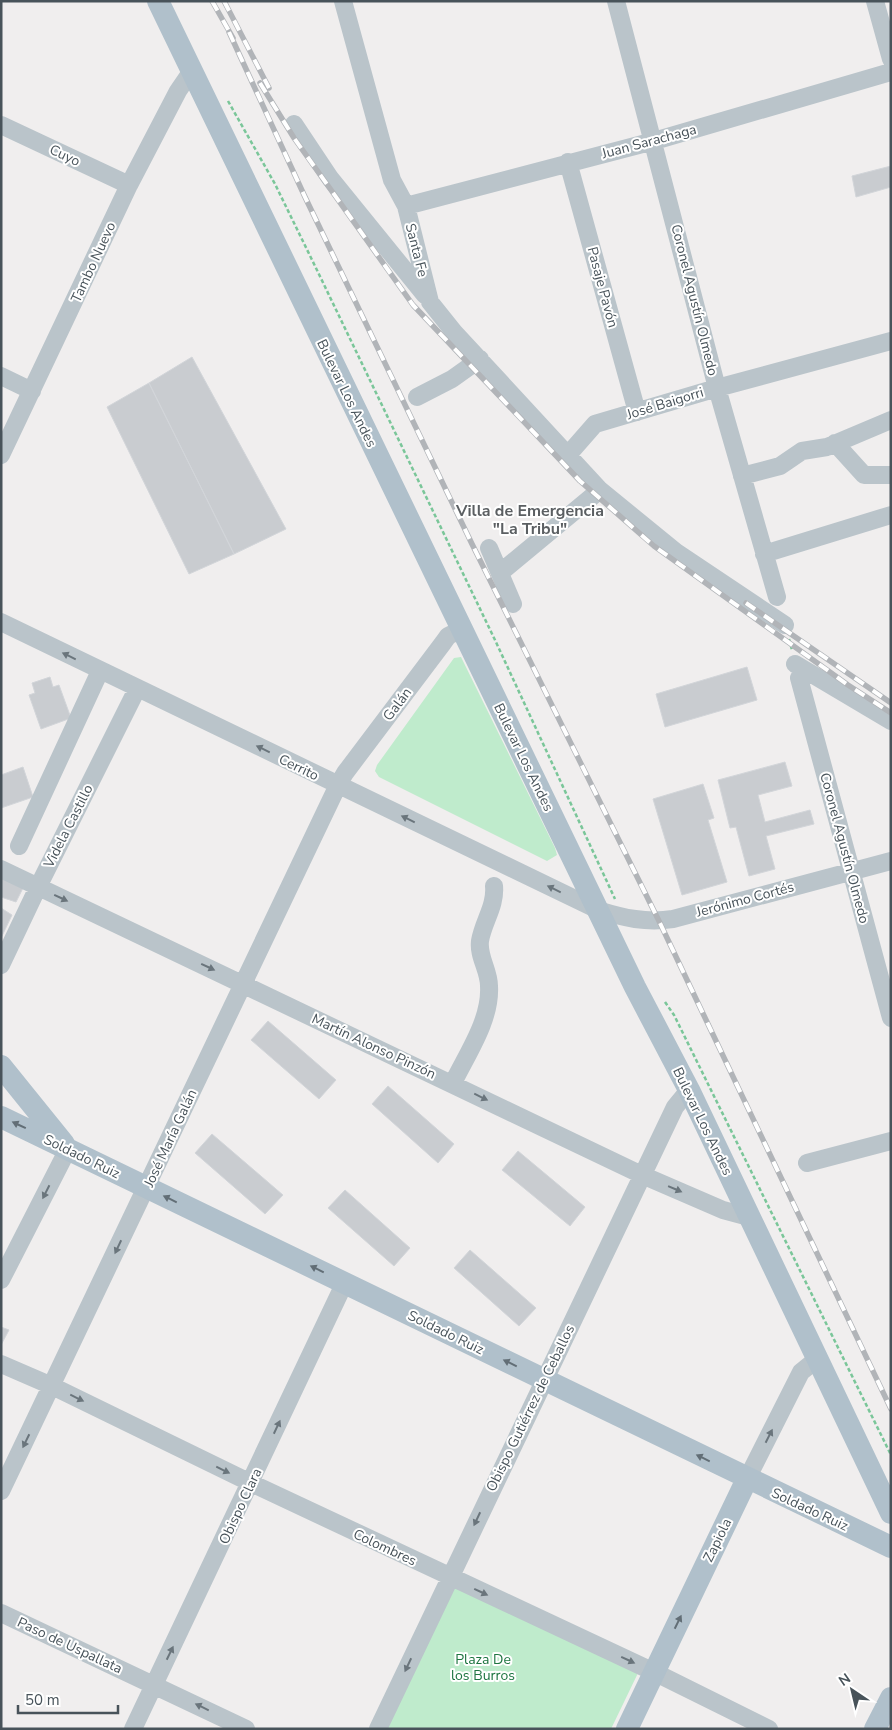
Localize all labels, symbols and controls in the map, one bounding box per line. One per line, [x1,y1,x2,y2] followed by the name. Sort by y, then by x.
[599,120,699,164] street label: Juan Sarachaga
[46,140,83,171] street label: Cuyo
[67,219,120,306] street label: Tambo Nuevo
[401,221,432,279] street label: Santa Fe
[667,222,723,378] street label: Coronel Agustín Olmedo
[583,245,622,330] street label: Pasaje Pavón
[312,336,381,451] street label: Bulevar Los Andes
[623,383,706,424] street label: José Baigorri
[455,500,604,540] district label: Villa de Emergencia "La Tribu"
[62,651,76,659] one-way arrow
[379,684,416,725] street label: Galán
[489,700,558,815] street label: Bulevar Los Andes
[255,745,270,753] one-way arrow
[276,750,322,785] street label: Cerrito
[815,771,874,926] street label: Coronel Agustín Olmedo
[39,781,98,872] street label: Videla Castillo
[401,814,415,822] one-way arrow
[693,877,796,922] street label: Jerónimo Cortés
[547,885,561,893] one-way arrow
[54,894,68,902] one-way arrow
[201,964,215,972] one-way arrow
[309,1009,439,1084] street label: Martín Alonso Pinzón
[668,1064,737,1179] street label: Bulevar Los Andes
[139,1086,201,1191] street label: José María Galán
[474,1093,488,1101] one-way arrow
[12,1121,26,1129] one-way arrow
[41,1130,124,1183] street label: Soldado Ruiz
[42,1185,50,1199] one-way arrow
[668,1186,682,1194] one-way arrow
[163,1194,177,1202] one-way arrow
[114,1240,122,1254] one-way arrow
[310,1265,324,1273] one-way arrow
[405,1306,488,1359] street label: Soldado Ruiz
[482,1321,579,1495] street label: Obispo Gutiérrez de Ceballos
[503,1359,517,1367] one-way arrow
[70,1394,85,1402] one-way arrow
[273,1420,281,1435] one-way arrow
[765,1429,773,1443] one-way arrow
[21,1434,29,1448] one-way arrow
[696,1454,710,1462] one-way arrow
[215,1465,266,1547] street label: Obispo Clara
[216,1466,231,1474] one-way arrow
[768,1483,852,1536] street label: Soldado Ruiz
[473,1512,481,1526] one-way arrow
[699,1515,736,1565] street label: Zapiola
[350,1525,420,1571] street label: Colombres
[474,1588,488,1596] one-way arrow
[14,1613,125,1678] street label: Paso de Uspallata
[674,1614,683,1629] one-way arrow
[166,1646,174,1660] one-way arrow
[451,1650,515,1685] park label: Plaza De los Burros
[621,1656,635,1664] one-way arrow
[403,1658,412,1673] one-way arrow
[827,1665,877,1715] north arrow
[835,1669,855,1691] text: N
[18,1682,118,1714] scale bar
[25,1690,60,1710] text: 50 m
[195,1703,209,1711] one-way arrow

